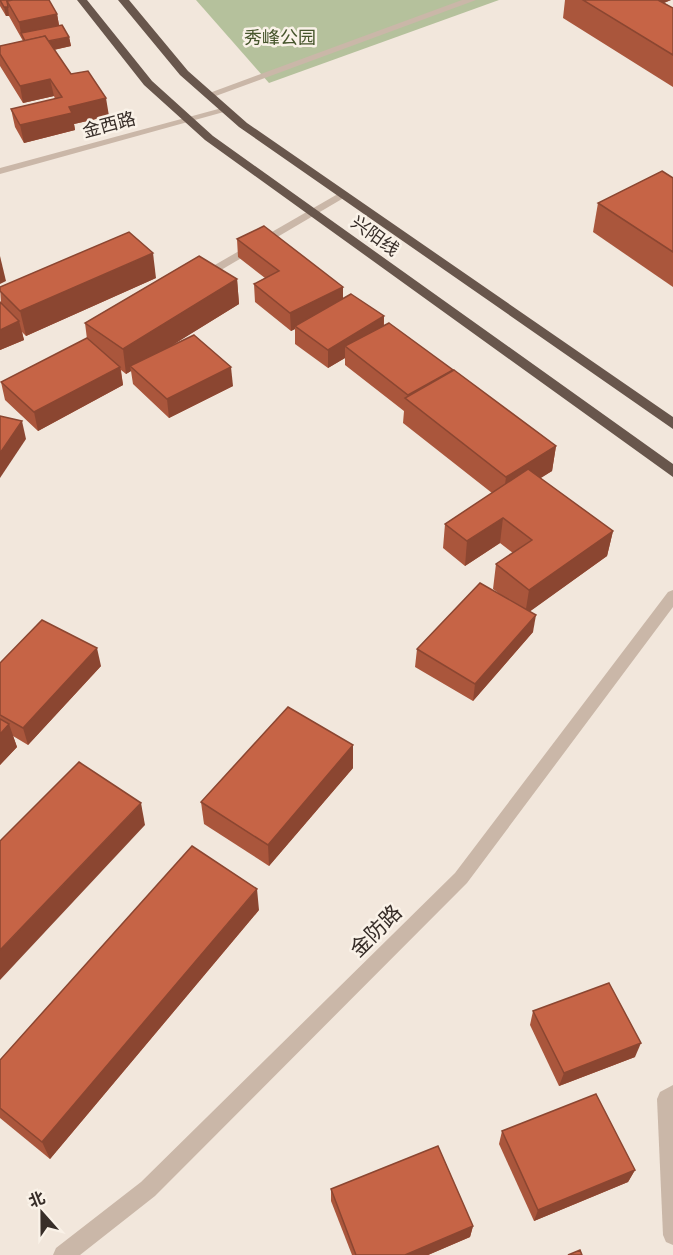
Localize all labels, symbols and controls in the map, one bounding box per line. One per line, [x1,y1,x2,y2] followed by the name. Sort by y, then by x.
[244,28,316,48] park label: 秀峰公园
[80,108,138,142] street label: 金西路
[347,212,403,260] street label: 兴阳线
[345,900,406,961] street label: 金防路
[12,1183,72,1243] north arrow
[26,1189,47,1210] text: 北

